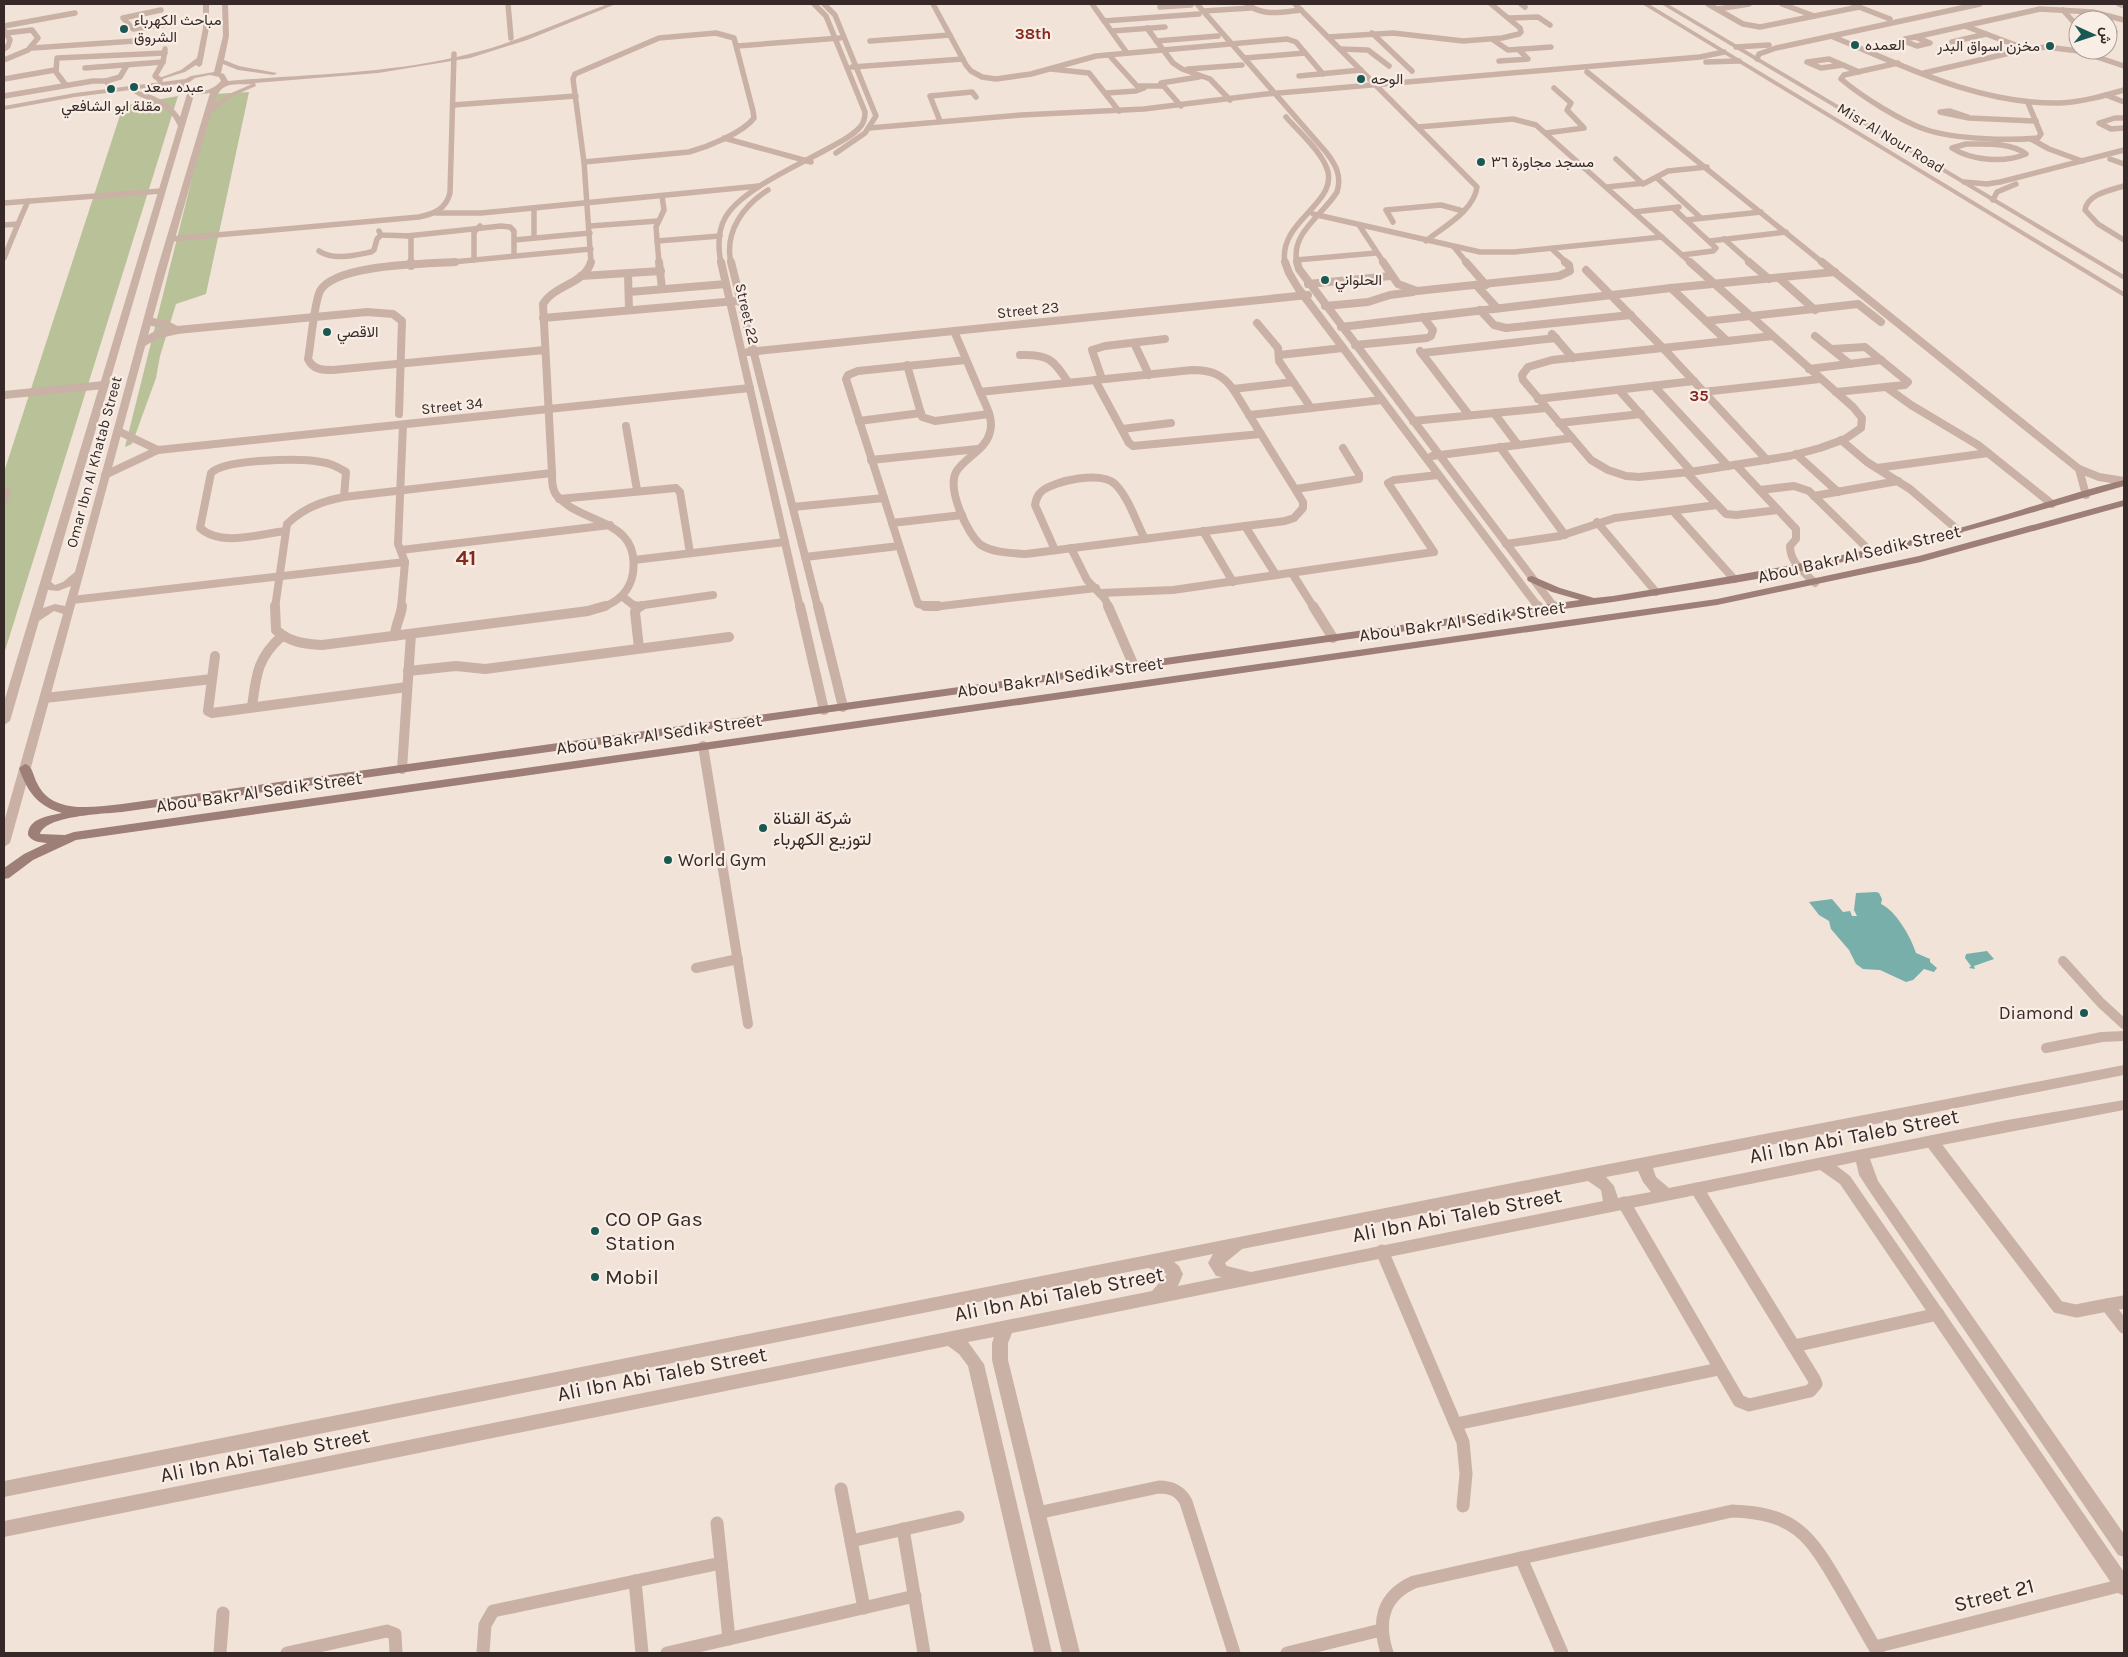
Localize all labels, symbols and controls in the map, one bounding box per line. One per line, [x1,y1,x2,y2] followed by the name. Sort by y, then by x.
[2068,10,2118,60] north arrow
[134,11,221,46] place label: مباحث الكهرباء الشروق
[118,23,130,35] marker: مباحث الكهرباء الشروق
[1015,24,1051,43] district label: 38th
[2097,27,2114,45] text: ش
[1865,36,1905,54] place label: العمده
[1936,37,2040,55] place label: مخزن اسواق البدر
[1849,39,1861,51] marker: العمده
[2044,40,2056,52] marker: مخزن اسواق البدر
[1371,70,1403,88] place label: الوحه
[1355,73,1367,85] marker: الوحه
[144,78,204,96] place label: عبده سعد
[128,81,140,93] marker: عبده سعد
[105,83,117,95] marker: مقلة ابو الشافعي
[61,97,161,119] place label: مقلة ابو الشافعي
[1834,99,1948,177] street label: Misr Al Nour Road
[1491,153,1594,171] place label: مسجد مجاورة ٣٦
[1475,156,1487,168] marker: مسجد مجاورة ٣٦
[1335,271,1382,293] place label: الحلواني
[1319,274,1331,286] marker: الحلواني
[731,282,763,346] street label: Street 22
[996,298,1060,322] street label: Street 23
[337,323,379,345] place label: الاقصي
[321,326,333,338] marker: الاقصي
[62,374,126,550] street label: Omar Ibn Al Khatab Street
[1689,386,1709,405] district label: 35
[420,394,484,418] street label: Street 34
[1755,520,1963,588] street label: Abou Bakr Al Sedik Street
[456,545,476,571] district label: 41
[1358,596,1567,646] street label: Abou Bakr Al Sedik Street
[956,652,1165,702] street label: Abou Bakr Al Sedik Street
[555,709,764,759] street label: Abou Bakr Al Sedik Street
[155,767,364,817] street label: Abou Bakr Al Sedik Street
[773,807,872,851] place label: شركة القناة لتوزيع الكهرباء
[757,822,769,834] marker: شركة القناة لتوزيع الكهرباء
[678,849,767,871] place label: World Gym
[662,854,674,866] marker: World Gym
[1999,1002,2074,1024] place label: Diamond
[2078,1007,2090,1019] marker: Diamond
[1747,1104,1961,1168] street label: Ali Ibn Abi Taleb Street
[1350,1183,1564,1247] street label: Ali Ibn Abi Taleb Street
[605,1207,703,1255] place label: CO OP Gas Station
[589,1225,601,1237] marker: CO OP Gas Station
[952,1262,1166,1326] street label: Ali Ibn Abi Taleb Street
[605,1265,659,1289] place label: Mobil
[589,1271,601,1283] marker: Mobil
[555,1342,769,1406] street label: Ali Ibn Abi Taleb Street
[158,1423,372,1487] street label: Ali Ibn Abi Taleb Street
[1951,1573,2037,1617] street label: Street 21

